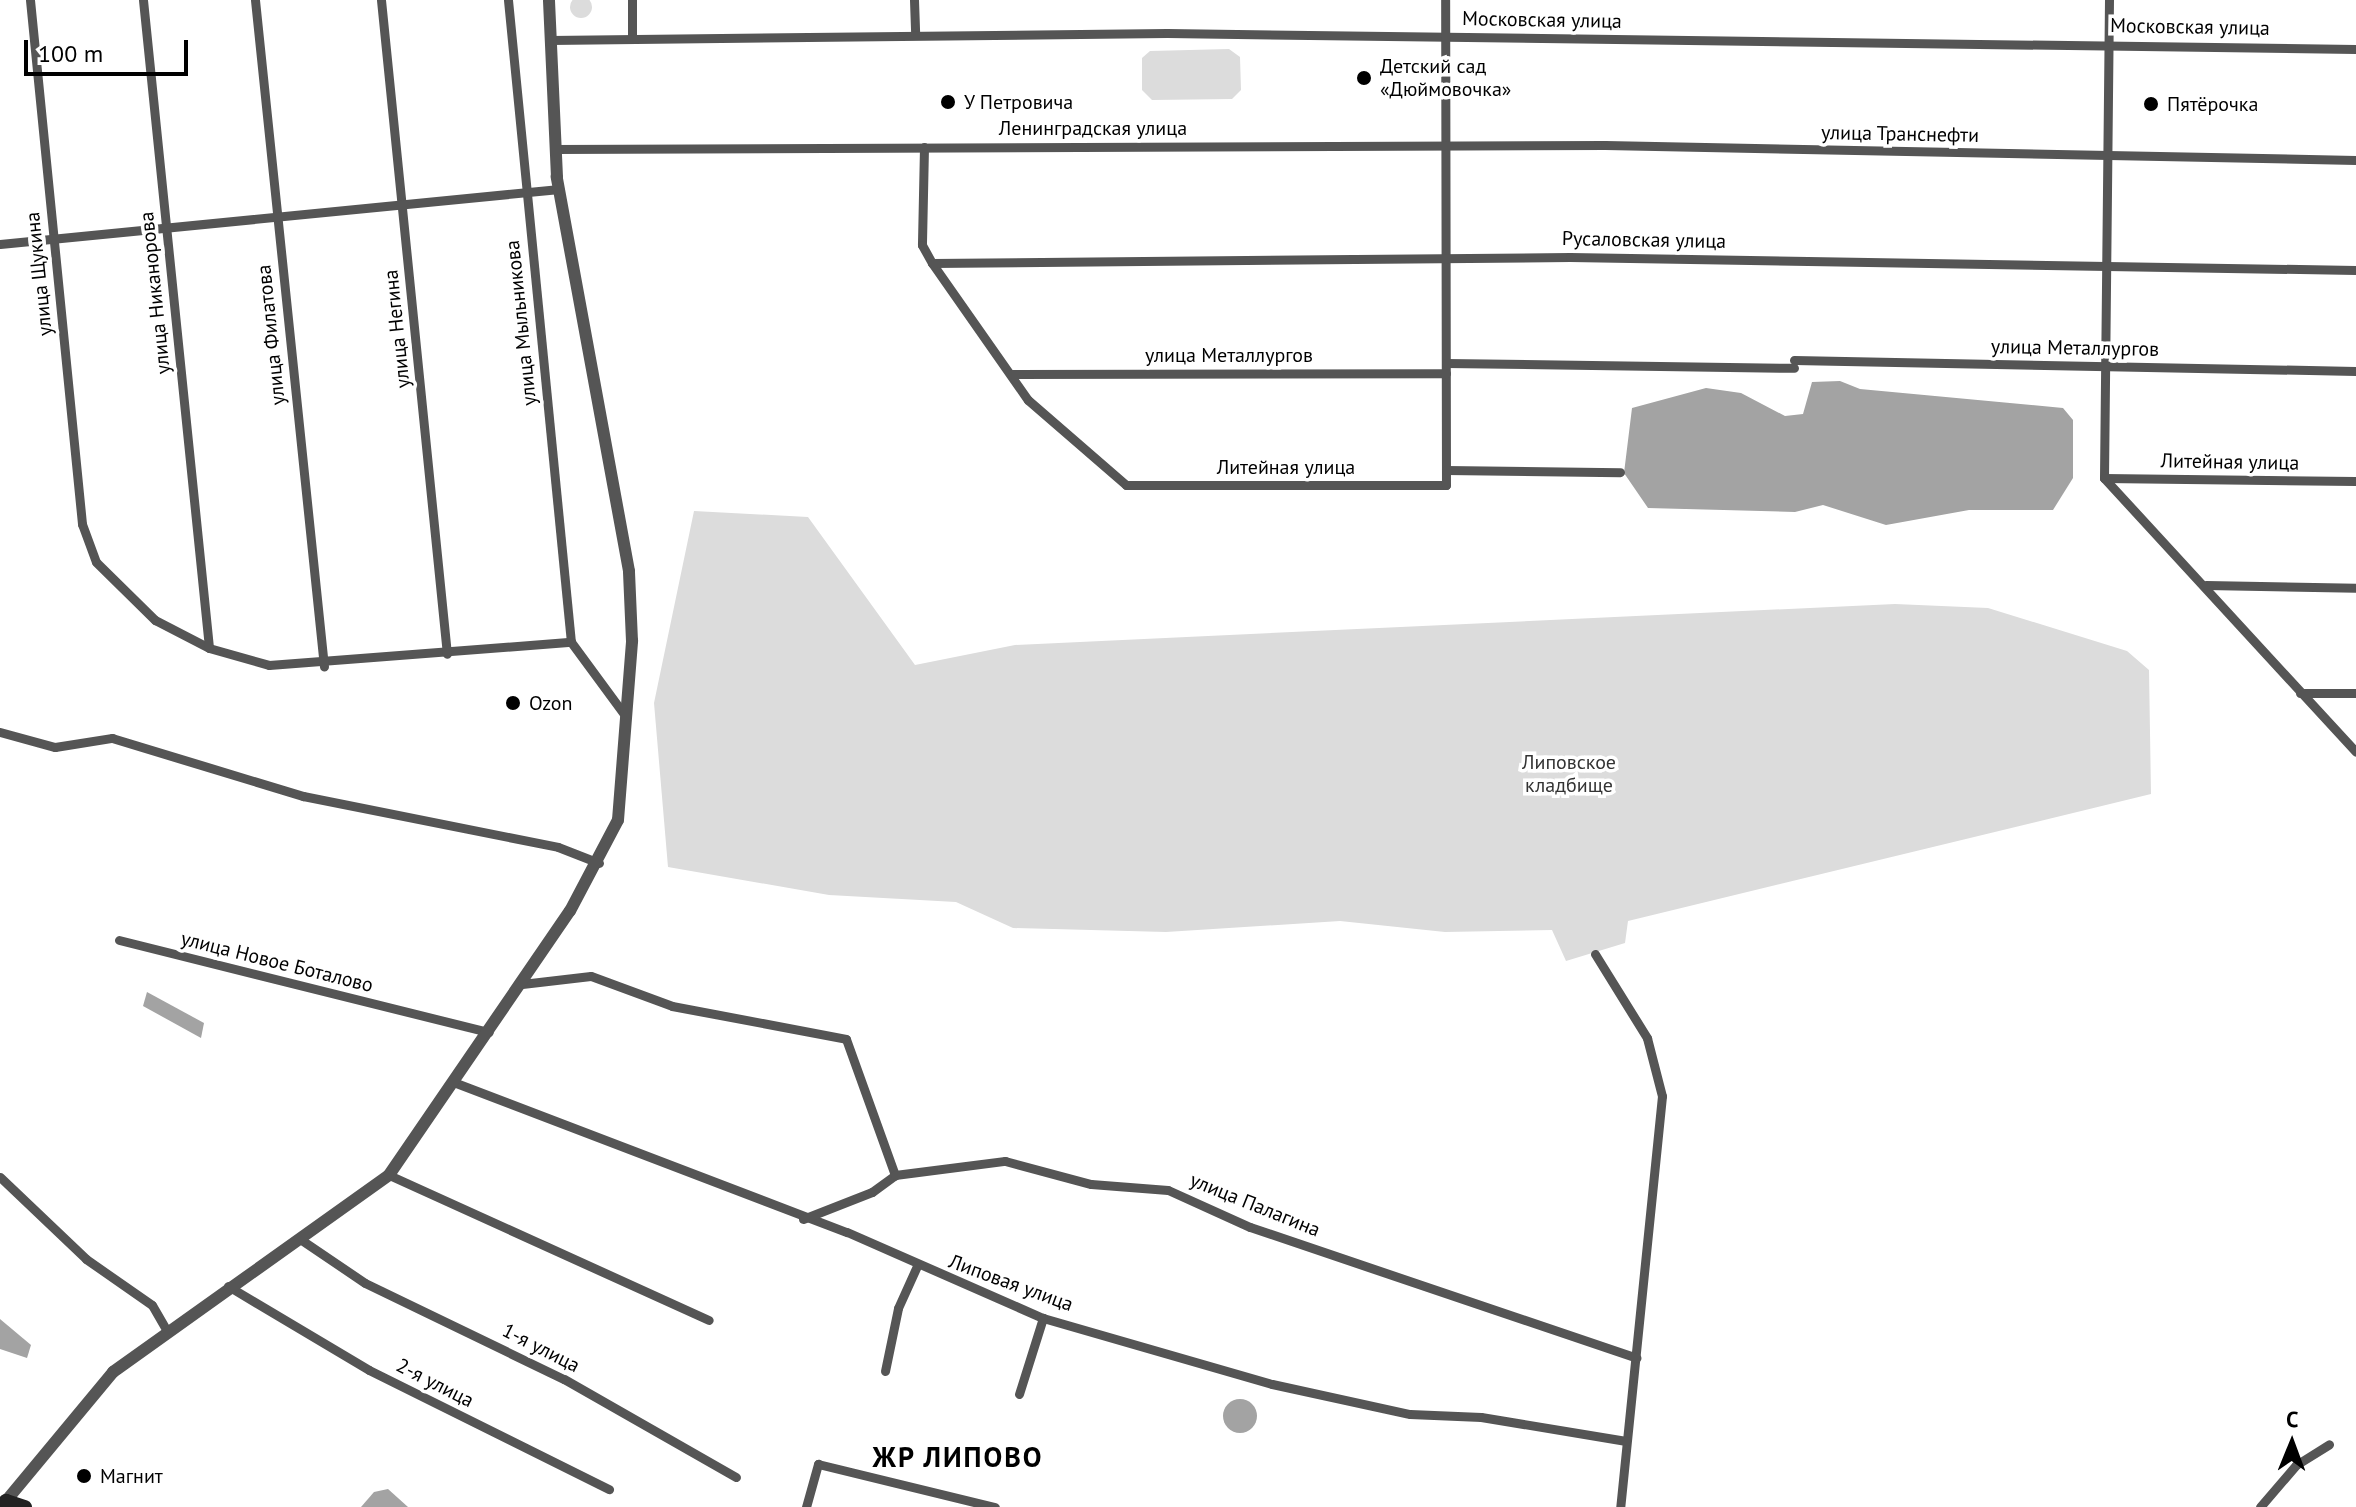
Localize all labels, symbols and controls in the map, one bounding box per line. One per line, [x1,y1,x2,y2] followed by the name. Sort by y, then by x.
[1462,7,1622,33] street label: Московская улица
[2110,14,2270,40] street label: Московская улица
[28,24,192,74] scale bar
[38,38,103,69] text: 100 m
[1380,54,1511,101] place label: Детский сад «Дюймовочка»
[1355,69,1373,87] marker: Детский сад «Дюймовочка»
[964,90,1074,114] place label: У Петровича
[2167,92,2258,116] place label: Пятёрочка
[939,93,957,111] marker: У Петровича
[2142,95,2160,113] marker: Пятёрочка
[999,116,1187,140] street label: Ленинградская улица
[1821,121,1979,147] street label: улица Транснефти
[21,211,57,337] street label: улица Щукина
[135,211,175,375] street label: улица Никанорова
[1562,227,1726,253] street label: Русаловская улица
[500,239,542,407] street label: улица Мыльникова
[252,264,290,406] street label: улица Филатова
[379,269,415,389] street label: улица Негина
[1991,335,2159,361] street label: улица Металлургов
[1145,343,1313,367] street label: улица Металлургов
[2161,449,2299,475] street label: Литейная улица
[1217,455,1355,479] street label: Литейная улица
[529,691,572,715] place label: Ozon
[504,694,522,712] marker: Ozon
[1522,750,1616,797] park label: Липовское кладбище
[178,926,376,998] street label: улица Новое Боталово
[1186,1168,1324,1242] street label: улица Палагина
[946,1249,1076,1317] street label: Липовая улица
[498,1318,584,1378] street label: 1-я улица
[392,1353,478,1413] street label: 2-я улица
[2252,1403,2332,1483] north arrow
[2286,1405,2299,1433] text: С
[872,1440,1044,1474] district label: ЖР ЛИПОВО
[100,1464,163,1488] place label: Магнит
[75,1467,93,1485] marker: Магнит

